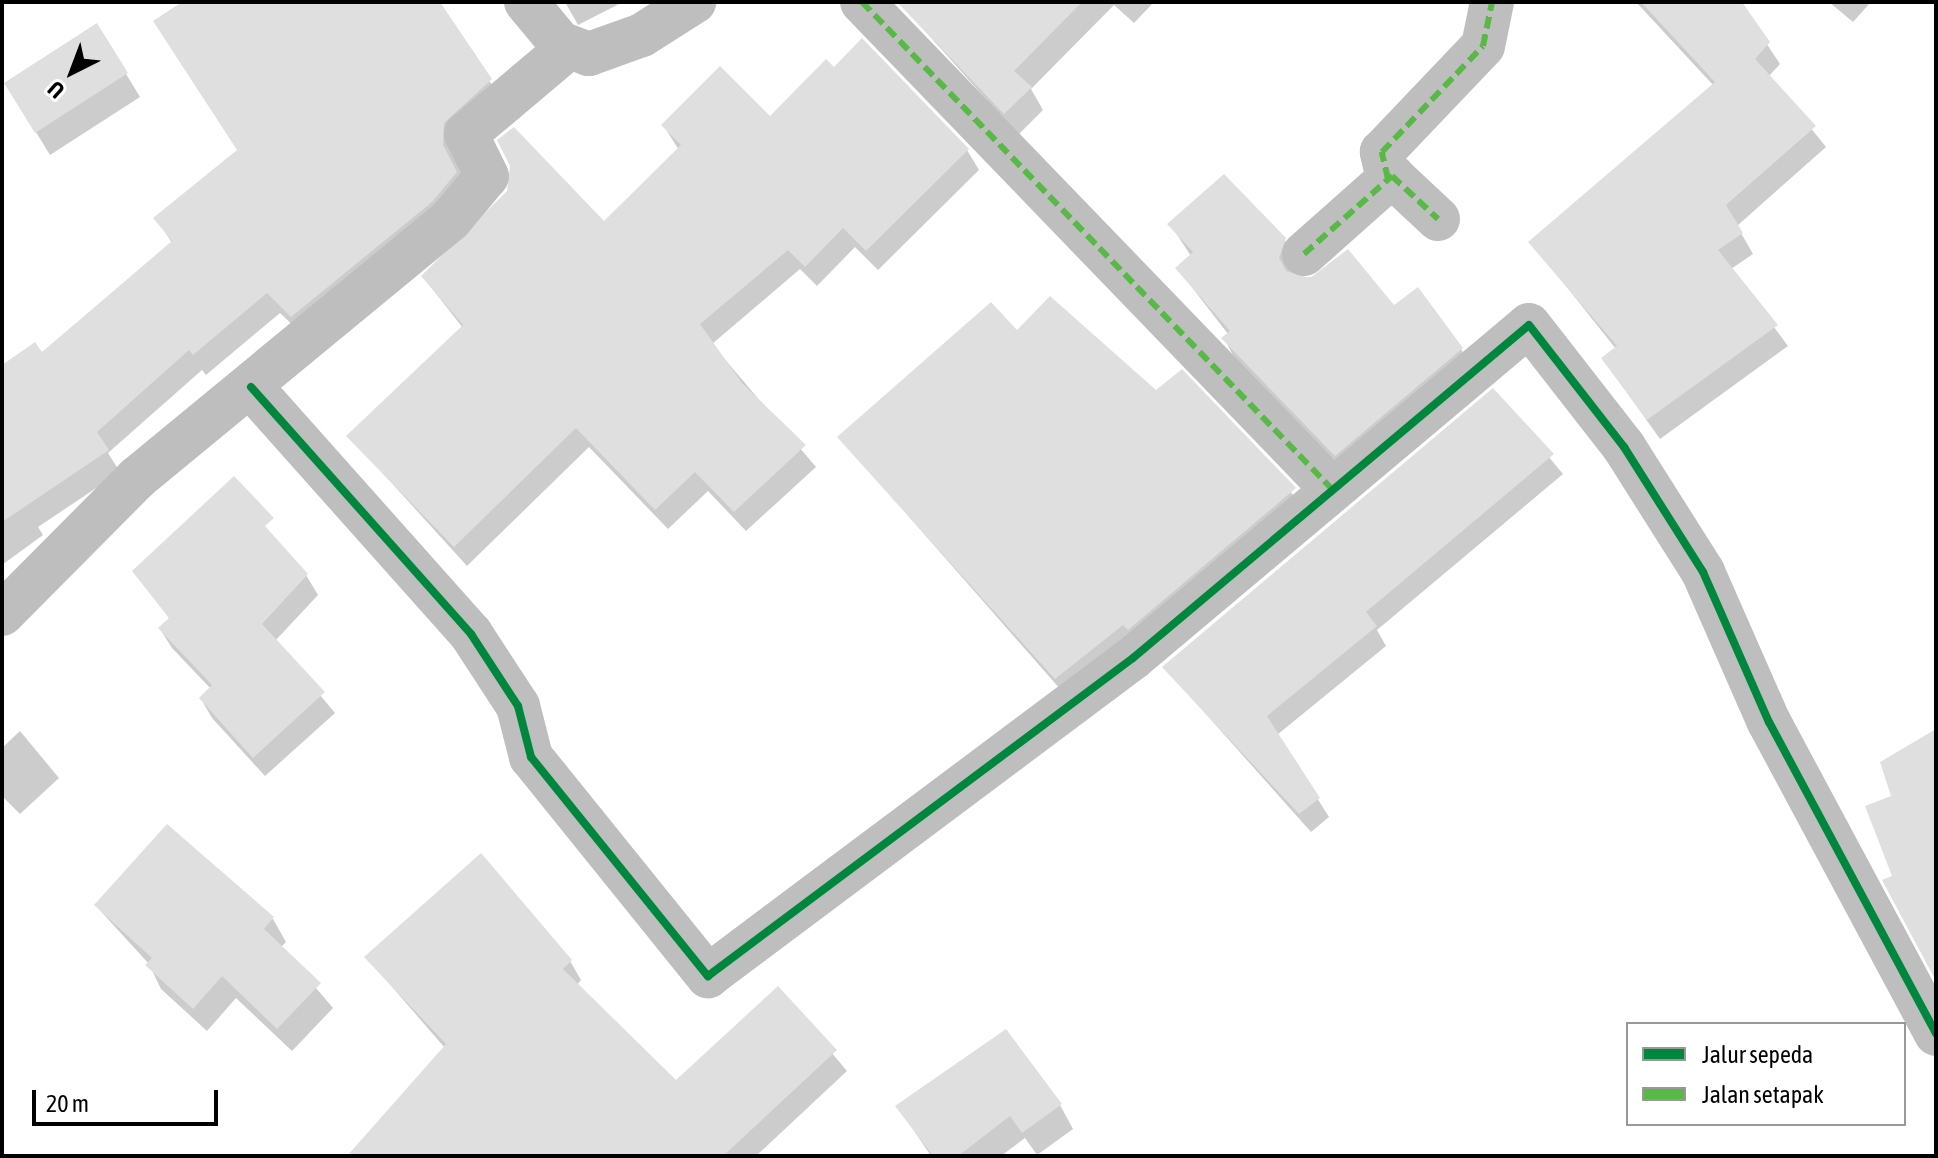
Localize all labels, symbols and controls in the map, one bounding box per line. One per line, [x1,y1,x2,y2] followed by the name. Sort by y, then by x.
[32,32,112,112] north arrow
[42,76,69,104] text: U
[1626,1022,1906,1126] legend
[1702,1041,1813,1068] text: Jalur sepeda
[36,1074,222,1124] scale bar
[1702,1081,1824,1108] text: Jalan setapak
[46,1090,89,1117] text: 20 m

